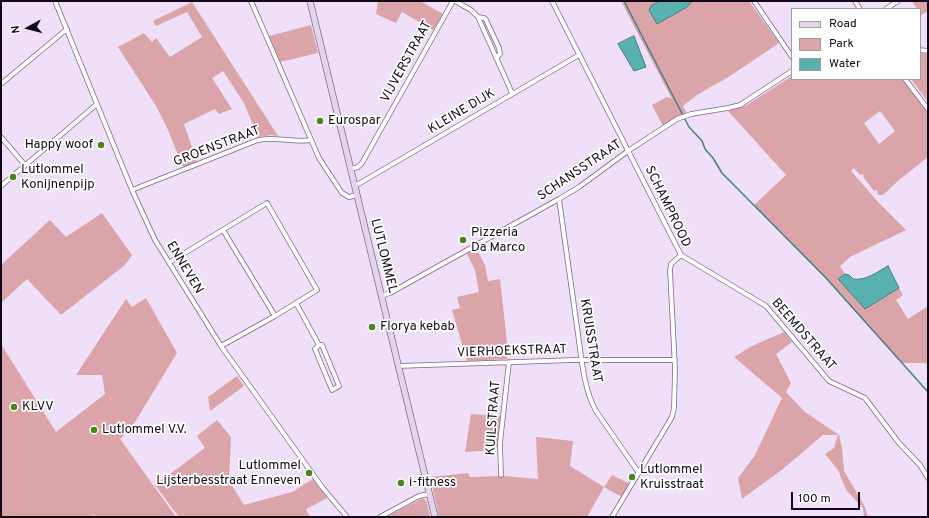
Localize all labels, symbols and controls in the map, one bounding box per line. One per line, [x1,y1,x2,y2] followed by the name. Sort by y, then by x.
[8,8,48,48] north arrow
[791,8,921,80] legend
[829,16,857,32] text: Road
[378,19,436,105] street label: VIJVERSTRAAT
[9,25,24,34] text: N
[829,36,854,52] text: Park
[829,56,861,72] text: Water
[426,86,498,138] street label: KLEINE DIJK
[328,113,381,129] place label: Eurospar
[315,116,325,126] marker: Eurospar
[172,123,262,171] street label: GROENSTRAAT
[25,137,93,153] place label: Happy woof
[535,137,625,205] street label: SCHANSSTRAAT
[96,140,106,150] marker: Happy woof
[21,162,95,193] place label: Lutlommel Konijnenpijp
[641,164,693,250] street label: SCHAMPROOD
[8,172,18,182] marker: Lutlommel Konijnenpijp
[366,217,400,295] street label: LUTLOMMEL
[471,225,525,256] place label: Pizzeria Da Marco
[458,235,468,245] marker: Pizzeria Da Marco
[162,239,206,297] street label: ENNEVEN
[767,296,839,374] street label: BEEMDSTRAAT
[576,298,604,384] street label: KRUISSTRAAT
[380,319,455,335] place label: Florya kebab
[367,322,377,332] marker: Florya kebab
[457,342,567,362] street label: VIERHOEKSTRAAT
[484,380,504,456] street label: KUILSTRAAT
[22,399,54,415] place label: KLVV
[9,402,19,412] marker: KLVV
[102,422,187,438] place label: Lutlommel V.V.
[89,425,99,435] marker: Lutlommel V.V.
[156,458,301,489] place label: Lutlommel Lijsterbesstraat Enneven
[640,462,704,493] place label: Lutlommel Kruisstraat
[304,468,314,478] marker: Lutlommel Lijsterbesstraat Enneven
[627,472,637,482] marker: Lutlommel Kruisstraat
[409,475,456,491] place label: i-fitness
[396,478,406,488] marker: i-fitness
[793,484,862,510] scale bar
[798,491,831,507] text: 100 m

